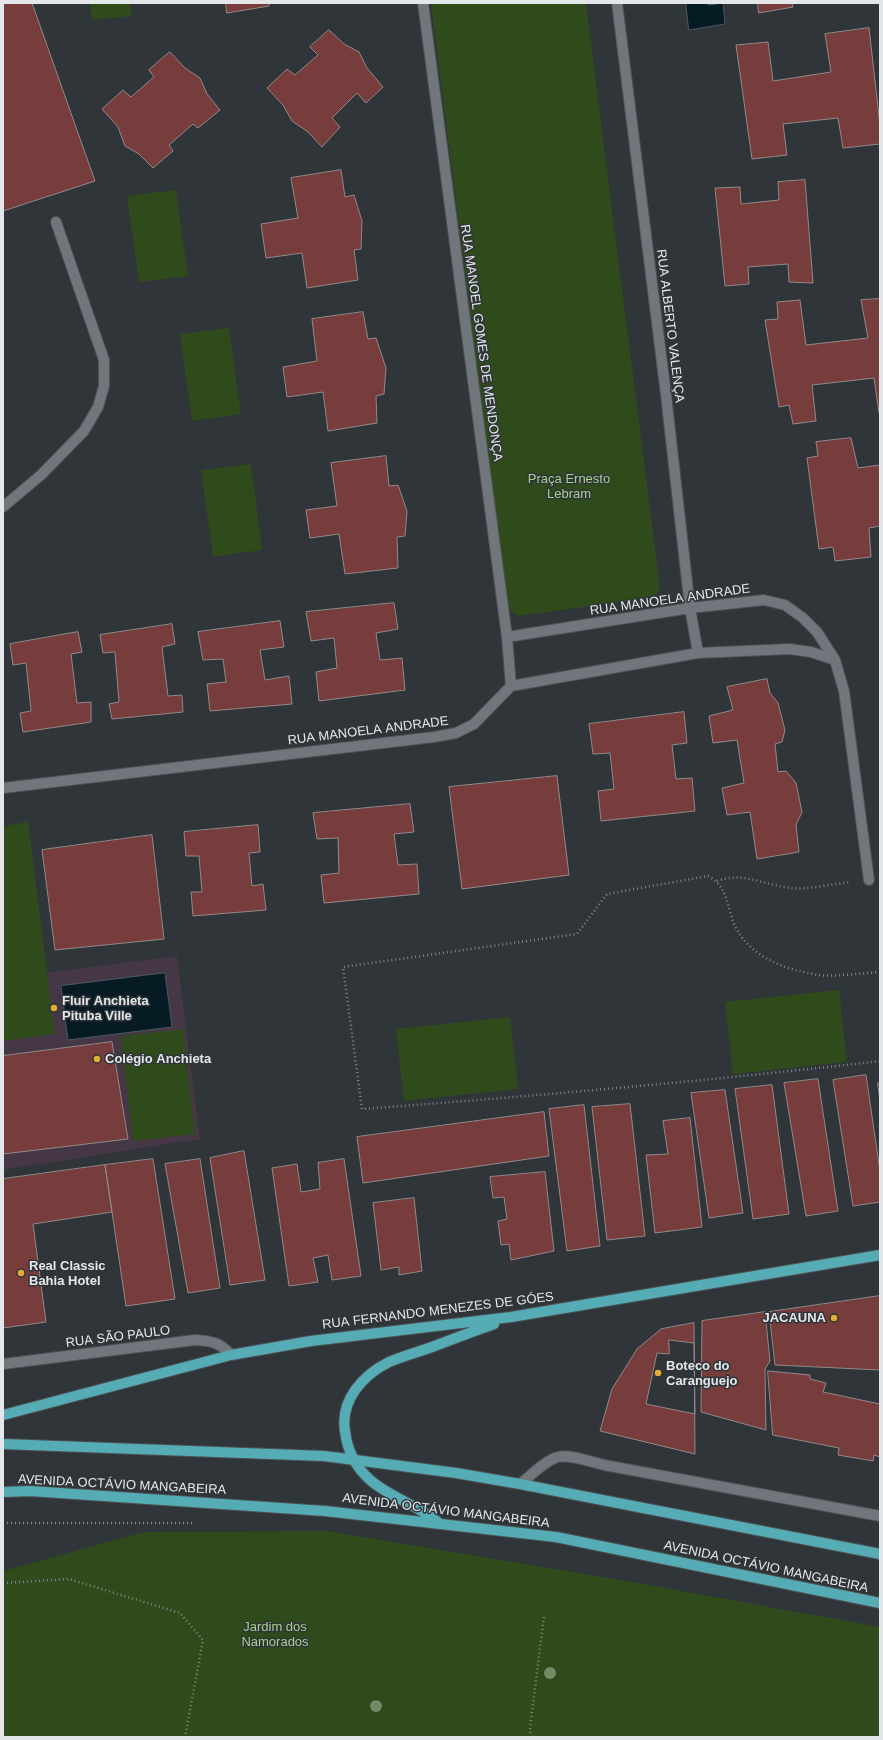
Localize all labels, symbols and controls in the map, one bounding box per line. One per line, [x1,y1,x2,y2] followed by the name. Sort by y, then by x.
[457,224,505,462] street label: RUA MANOEL GOMES DE MENDONÇA
[653,248,687,404] street label: RUA ALBERTO VALENÇA
[528,471,610,502] park label: Praça Ernesto Lebram
[589,581,751,619] street label: RUA MANOELA ANDRADE
[287,713,449,749] street label: RUA MANOELA ANDRADE
[62,993,149,1024] place label: Fluir Anchieta Pituba Ville
[49,1003,59,1013] marker: Fluir Anchieta Pituba Ville
[105,1051,211,1067] place label: Colégio Anchieta
[92,1054,102,1064] marker: Colégio Anchieta
[29,1258,106,1289] place label: Real Classic Bahia Hotel
[16,1268,26,1278] marker: Real Classic Bahia Hotel
[321,1289,555,1333] street label: RUA FERNANDO MENEZES DE GÓES
[762,1310,826,1326] place label: JACAUNA
[829,1313,839,1323] marker: JACAUNA
[65,1323,171,1351] street label: RUA SÃO PAULO
[666,1358,738,1389] place label: Boteco do Caranguejo
[653,1368,663,1378] marker: Boteco do Caranguejo
[17,1472,227,1498] street label: AVENIDA OCTÁVIO MANGABEIRA
[342,1491,550,1531] street label: AVENIDA OCTÁVIO MANGABEIRA
[662,1538,870,1596] street label: AVENIDA OCTÁVIO MANGABEIRA
[241,1619,309,1650] park label: Jardim dos Namorados

